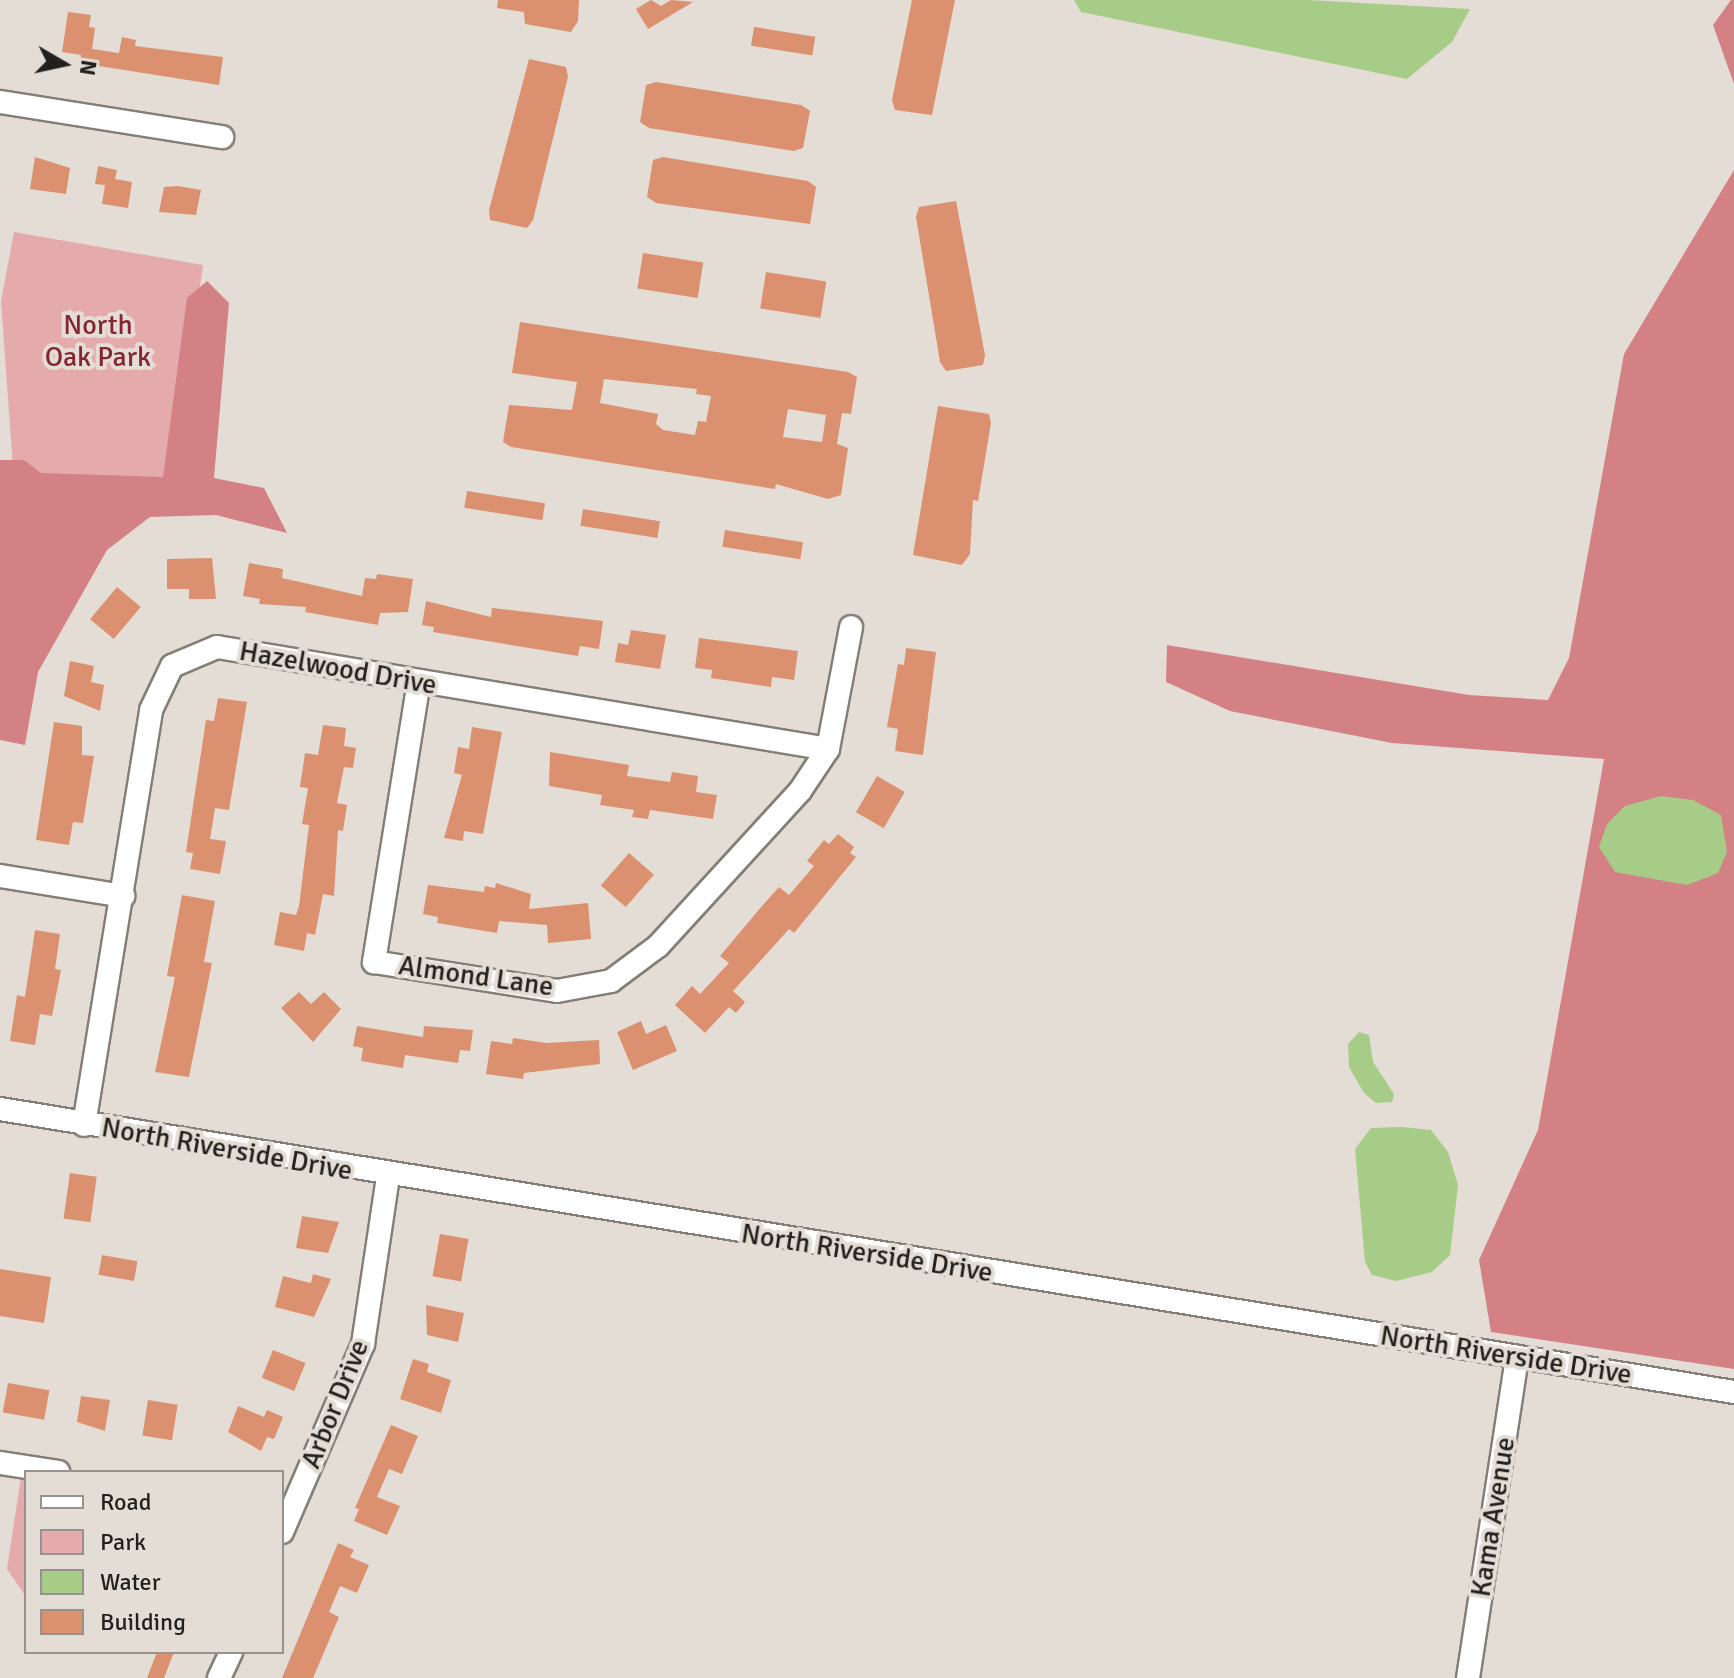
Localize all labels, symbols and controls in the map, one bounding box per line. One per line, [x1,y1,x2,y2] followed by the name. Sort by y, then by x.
[24,24,104,104] north arrow
[74,58,103,78] text: N
[45,308,151,374] park label: North Oak Park
[237,634,439,702] street label: Hazelwood Drive
[396,949,556,1003] street label: Almond Lane
[99,1110,355,1188] street label: North Riverside Drive
[739,1217,995,1289] street label: North Riverside Drive
[1378,1319,1634,1391] street label: North Riverside Drive
[294,1335,376,1473] street label: Arbor Drive
[1464,1435,1522,1599] street label: Kama Avenue
[24,1470,284,1654] legend
[100,1487,151,1517] text: Road
[100,1527,146,1557] text: Park
[100,1567,160,1597] text: Water
[100,1607,186,1637] text: Building

